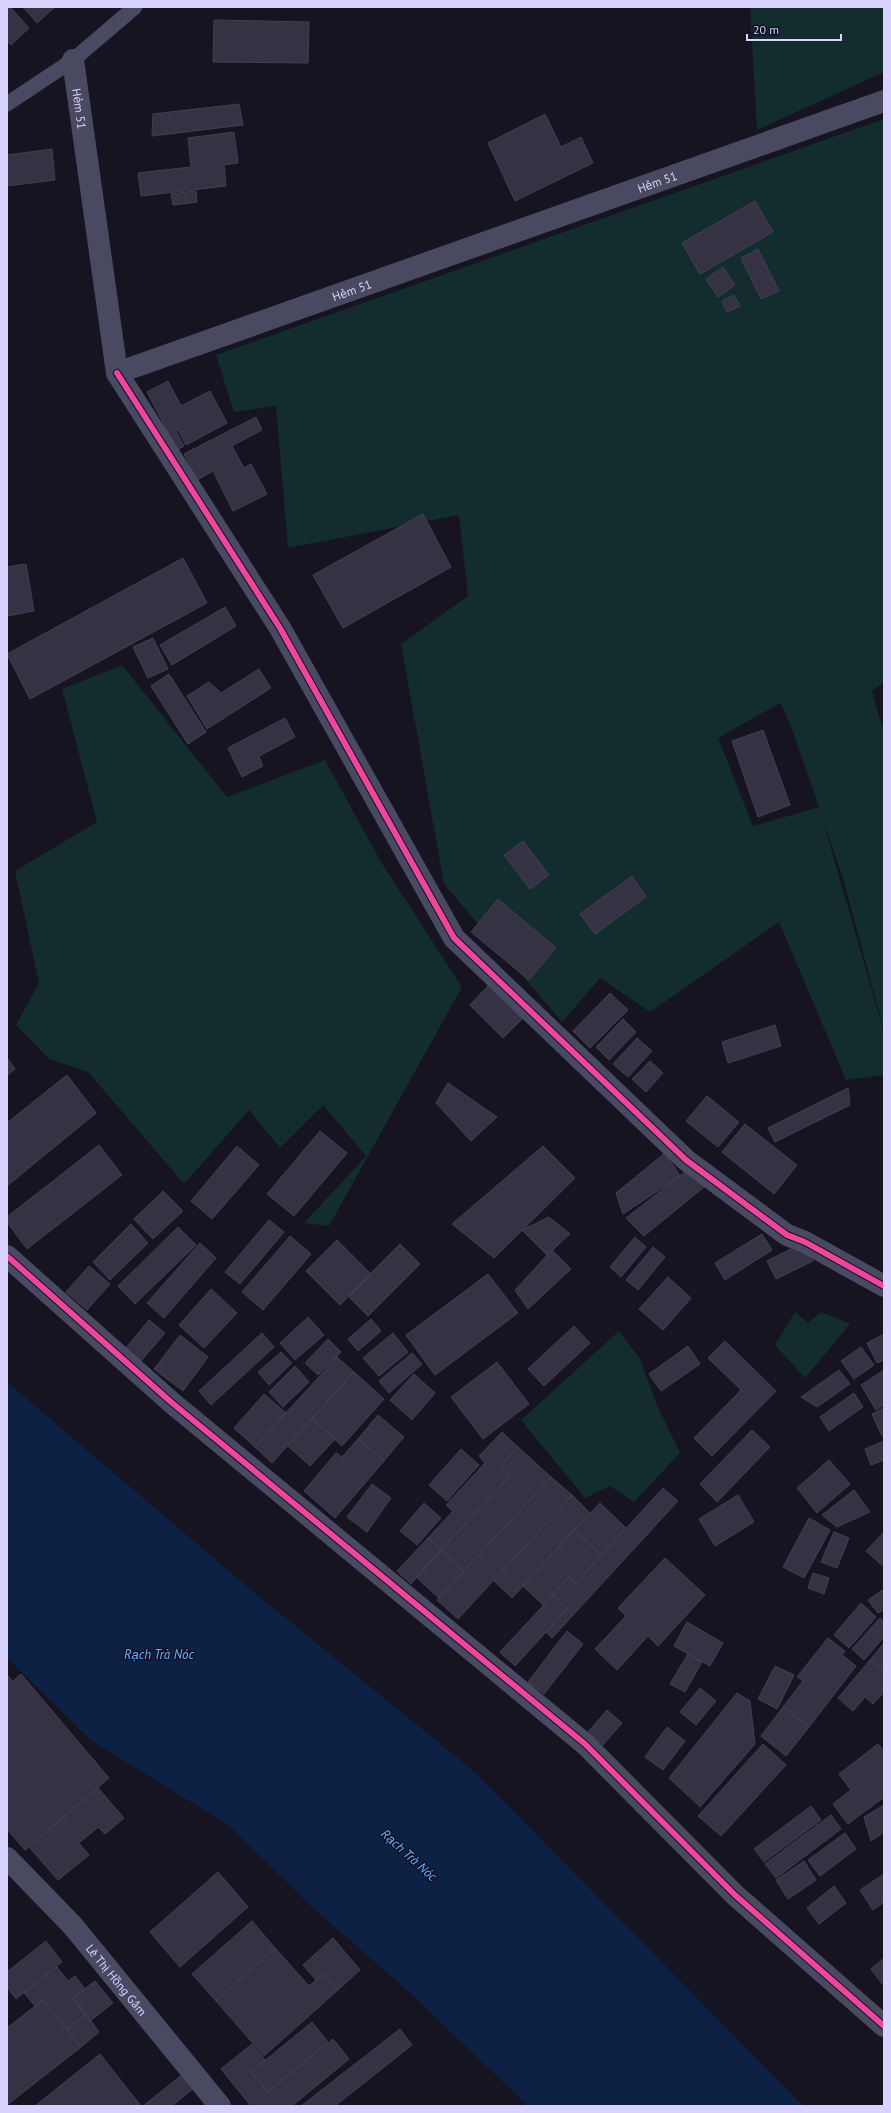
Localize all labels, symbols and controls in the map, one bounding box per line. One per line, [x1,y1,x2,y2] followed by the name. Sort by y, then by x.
[747,16,841,42] scale bar
[753,22,779,37] text: 20 m
[70,87,90,130] street label: Hẻm 51
[635,168,679,195] street label: Hẻm 51
[330,276,373,304] street label: Hẻm 51
[124,1646,194,1663] water label: Rạch Trà Nóc
[377,1825,441,1885] water label: Rạch Trà Nóc
[83,1941,150,2018] street label: Lê Thị Hồng Gấm

